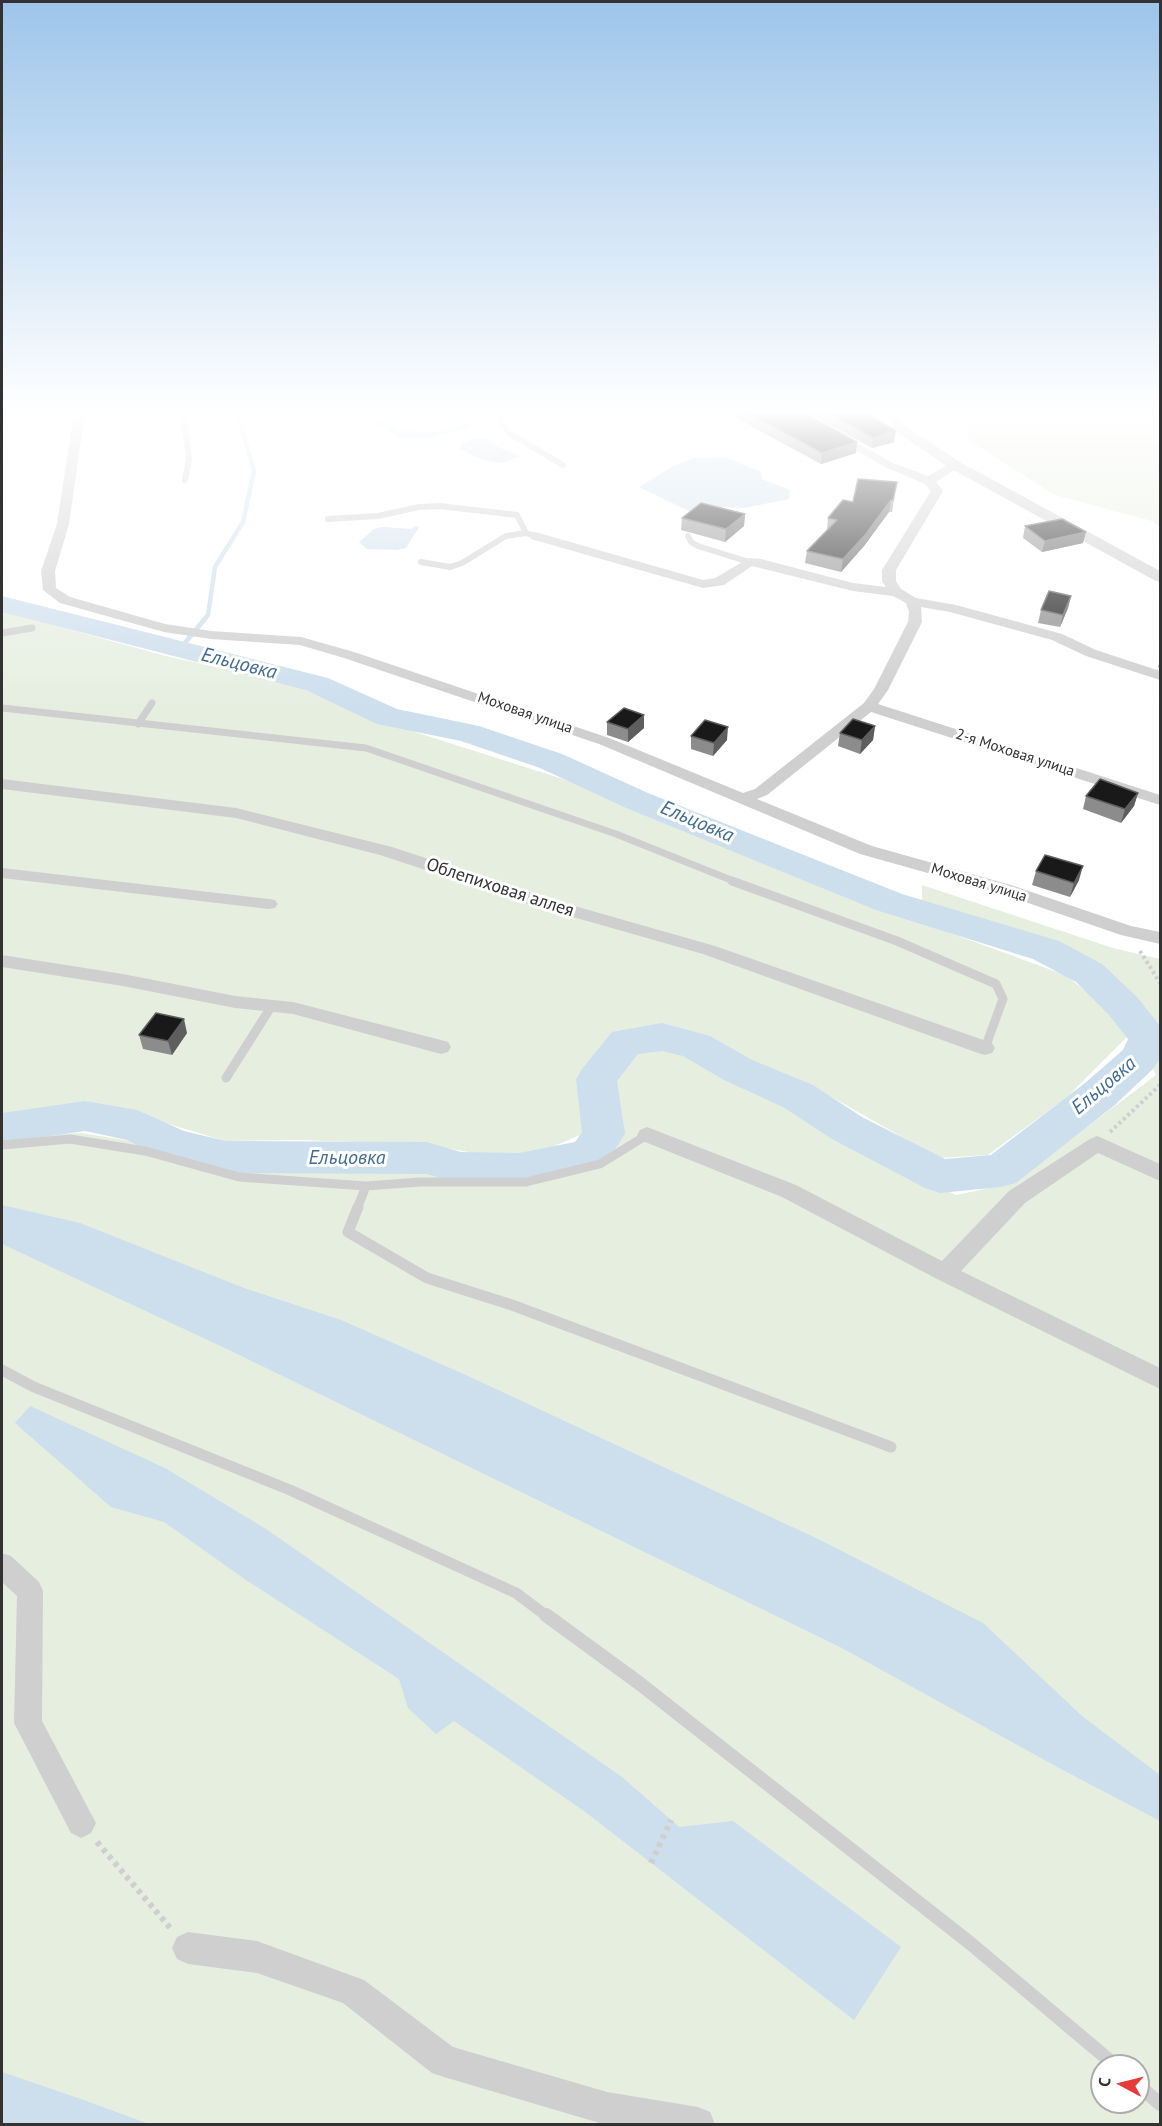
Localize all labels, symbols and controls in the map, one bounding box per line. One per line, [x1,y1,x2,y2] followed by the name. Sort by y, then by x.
[199,643,279,685] water label: Ельцовка
[475,688,575,738] street label: Моховая улица
[953,725,1077,781] street label: 2-я Моховая улица
[657,796,737,848] water label: Ельцовка
[423,854,577,922] street label: Облепиховая аллея
[929,860,1029,906] street label: Моховая улица
[1067,1052,1141,1120] water label: Ельцовка
[308,1146,386,1170] water label: Ельцовка
[1090,2054,1150,2114] north arrow
[1094,2076,1115,2088] text: С

